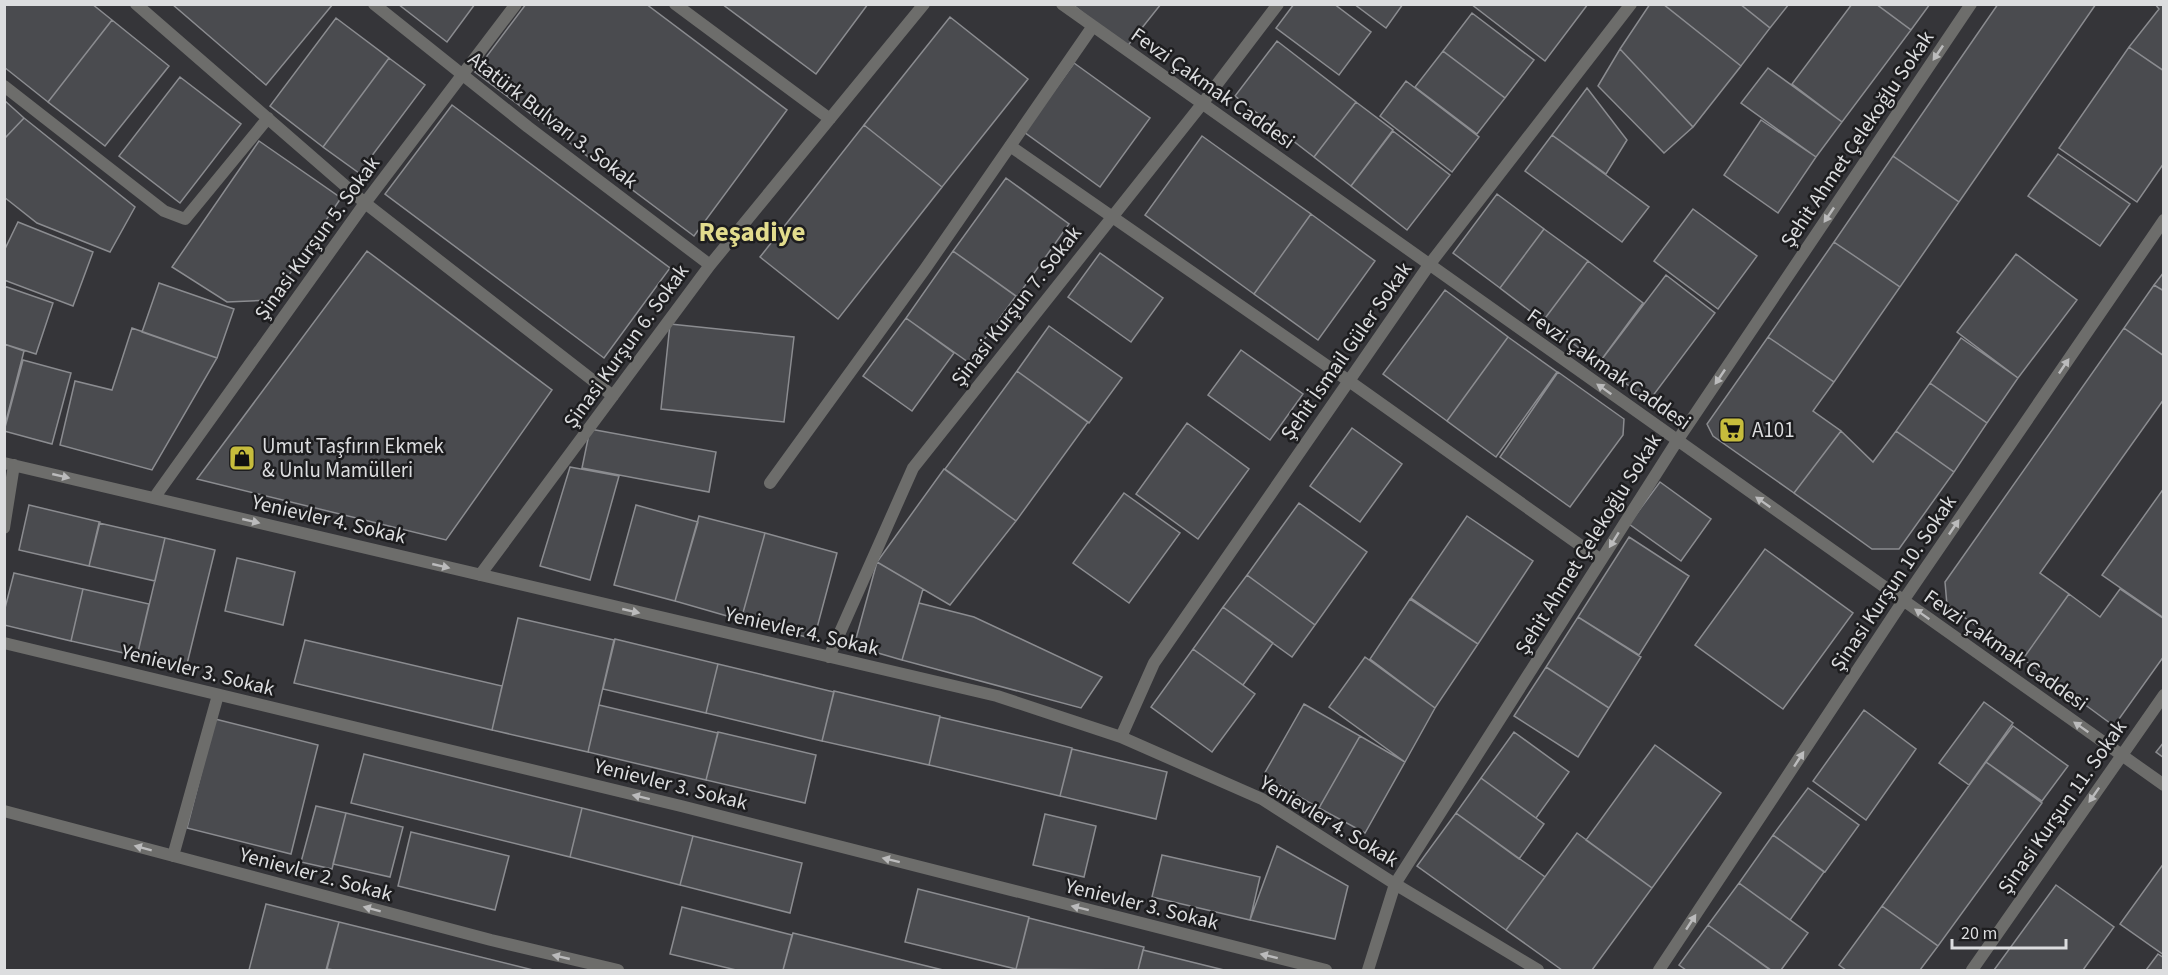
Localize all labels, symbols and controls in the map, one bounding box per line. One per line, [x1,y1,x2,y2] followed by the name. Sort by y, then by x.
[1125,20,1301,156] street label: Fevzi Çakmak Caddesi
[1773,24,1941,254] street label: Şehit Ahmet Çelekoğlu Sokak
[462,44,645,196] street label: Atatürk Bulvarı 3. Sokak
[1933,45,1944,61] one-way arrow
[247,149,387,326] street label: Şinasi Kurşun 5. Sokak
[1824,207,1835,223] one-way arrow
[698,213,806,252] district label: Reşadiye
[944,219,1089,393] street label: Şinasi Kurşun 7. Sokak
[1273,255,1419,446] street label: Şehit İsmail Güler Sokak
[556,257,696,434] street label: Şinasi Kurşun 6. Sokak
[1521,301,1697,437] street label: Fevzi Çakmak Caddesi
[2058,358,2069,374] one-way arrow
[1714,368,1726,384] one-way arrow
[1596,384,1612,395] one-way arrow
[1717,415,1747,445] supermarket icon: A101
[1752,415,1795,445] place label: A101
[1507,427,1669,661] street label: Şehit Ahmet Çelekoğlu Sokak
[262,431,445,485] place label: Umut Taşfırın Ekmek & Unlu Mamülleri
[227,443,257,473] shop icon: Umut Taşfırın Ekmek & Unlu Mamülleri
[52,472,71,482] one-way arrow
[248,486,410,551] street label: Yenievler 4. Sokak
[1823,488,1964,677] street label: Şinasi Kurşun 10. Sokak
[1756,496,1771,508] one-way arrow
[242,517,261,526] one-way arrow
[1948,519,1959,535] one-way arrow
[1609,532,1620,548] one-way arrow
[432,562,450,572] one-way arrow
[1918,582,2094,718] street label: Fevzi Çakmak Caddesi
[721,598,883,663] street label: Yenievler 4. Sokak
[621,607,640,616] one-way arrow
[1915,608,1931,620] one-way arrow
[117,636,279,704] street label: Yenievler 3. Sokak
[1990,713,2134,900] street label: Şinasi Kurşun 11. Sokak
[2074,721,2090,733] one-way arrow
[590,750,752,818] street label: Yenievler 3. Sokak
[1793,751,1804,767] one-way arrow
[1253,767,1405,875] street label: Yenievler 4. Sokak
[2088,786,2100,802] one-way arrow
[632,791,650,801] one-way arrow
[235,839,396,909] street label: Yenievler 2. Sokak
[134,843,152,852] one-way arrow
[882,854,900,864] one-way arrow
[1061,870,1223,938] street label: Yenievler 3. Sokak
[363,903,381,913] one-way arrow
[1071,903,1089,912] one-way arrow
[1952,912,2066,950] scale bar
[1685,914,1697,930] one-way arrow
[1961,921,1997,946] text: 20 m
[1260,951,1278,960] one-way arrow
[551,952,570,961] one-way arrow

